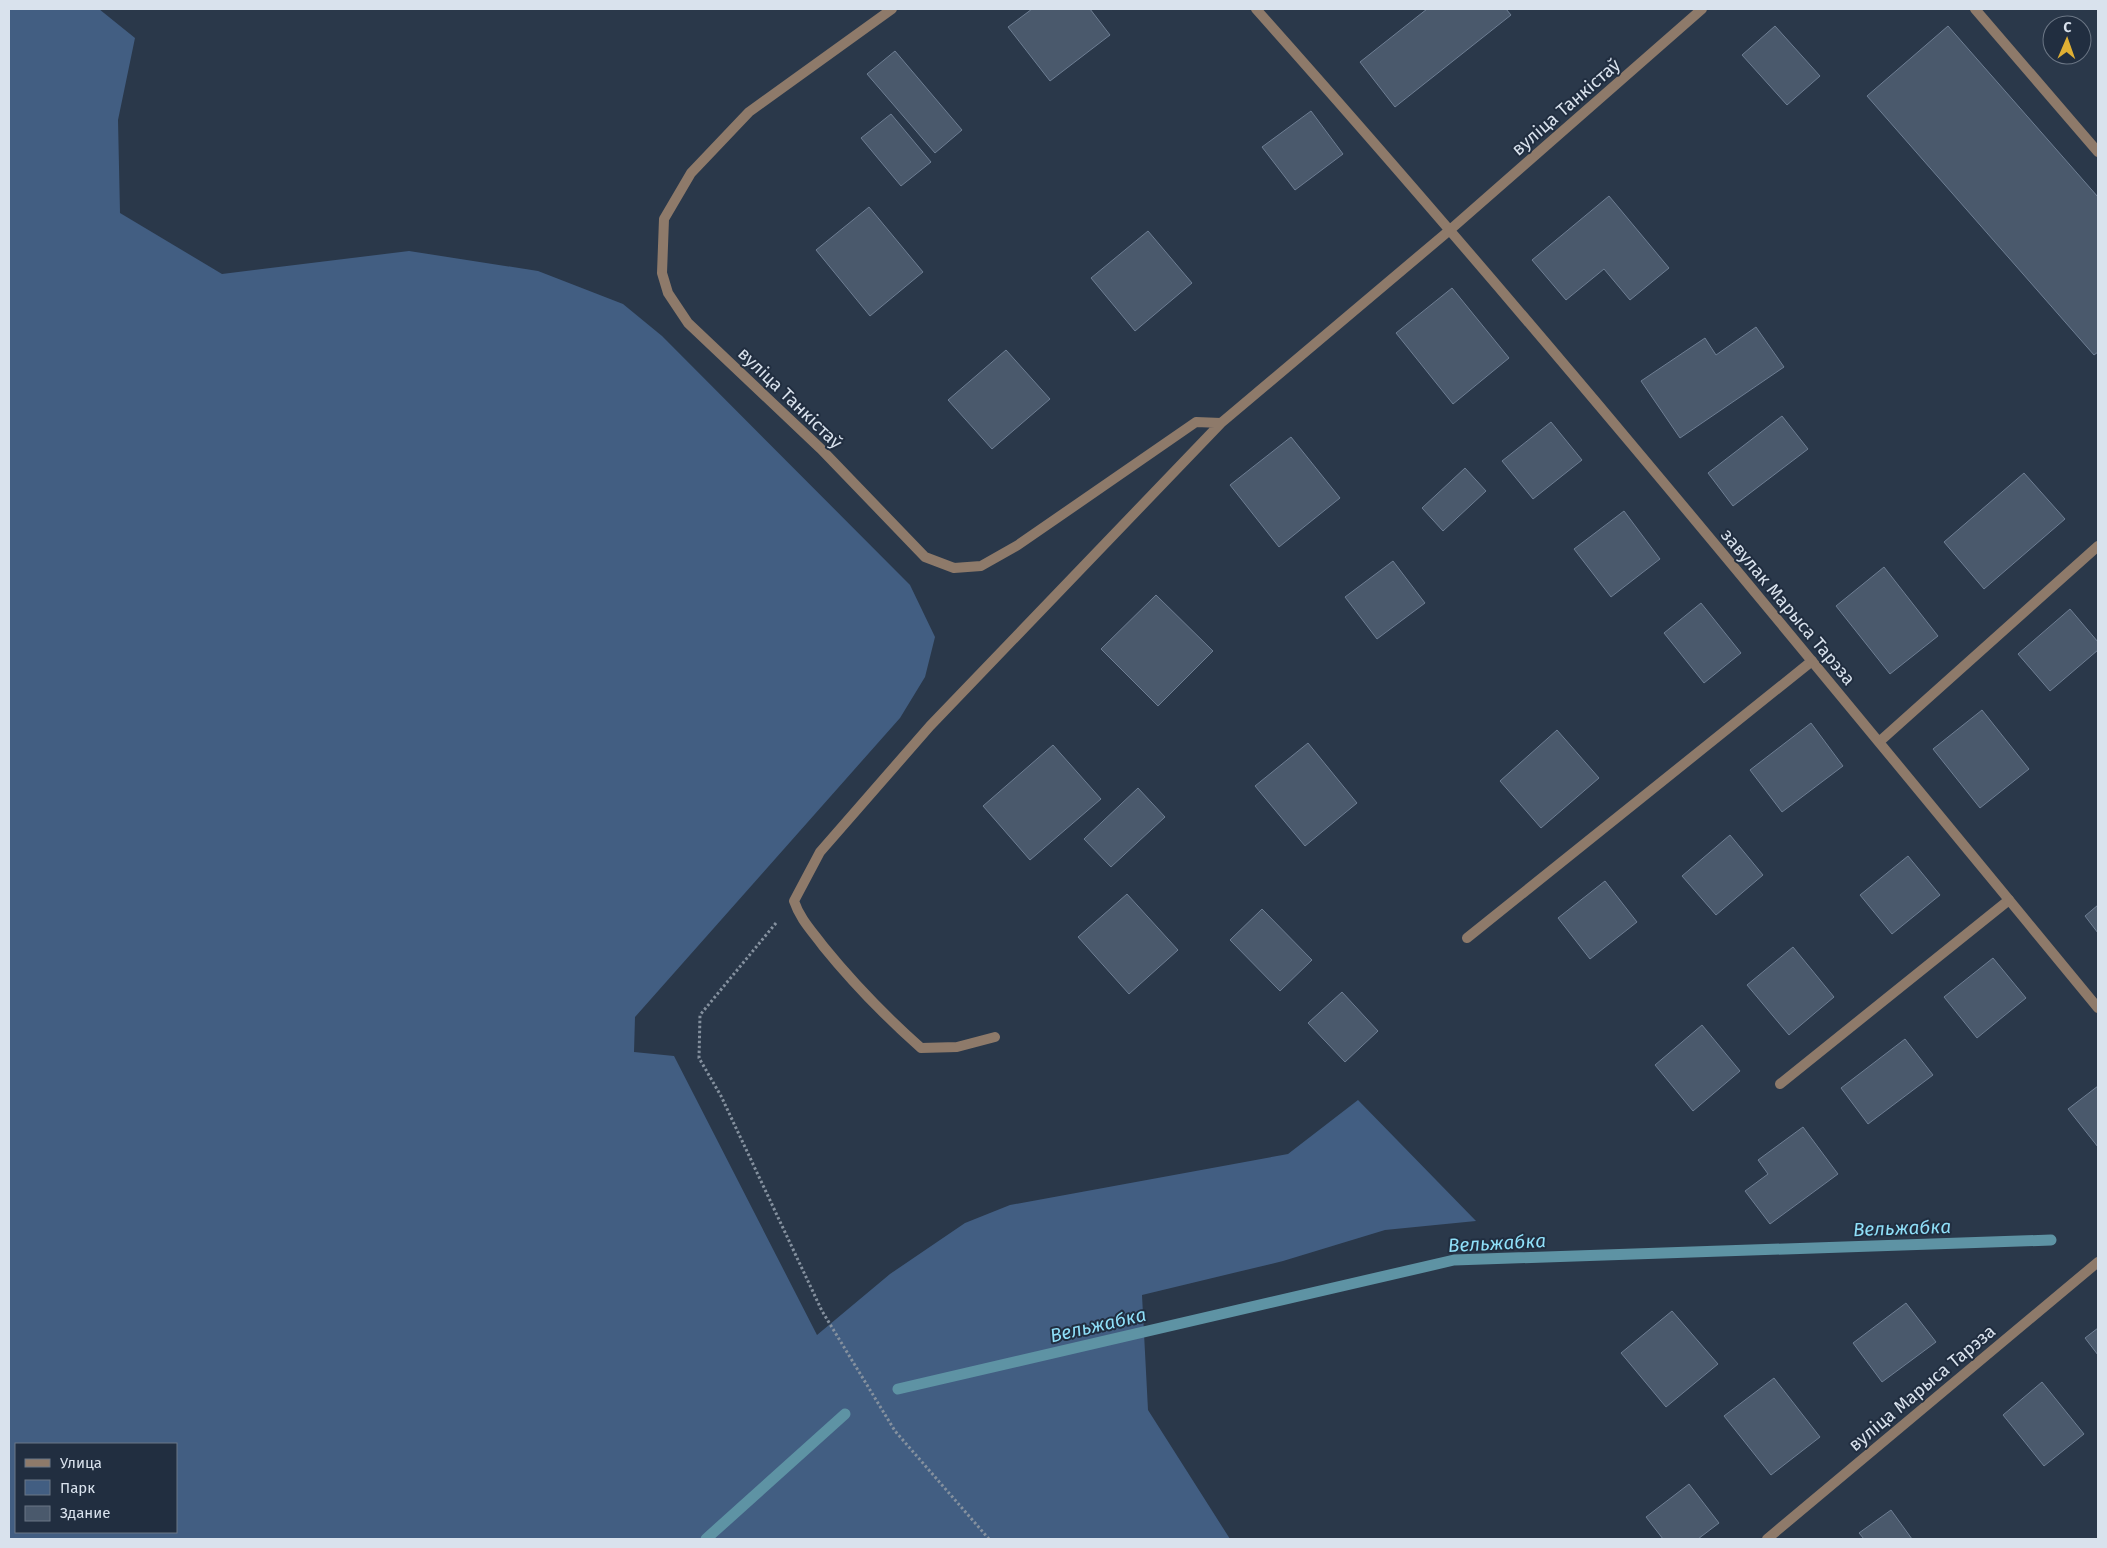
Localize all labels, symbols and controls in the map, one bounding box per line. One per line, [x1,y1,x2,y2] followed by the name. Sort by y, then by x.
[2042,15,2092,65] north arrow
[2063,19,2072,36] text: С
[1507,54,1625,160] street label: вуліца Танкістаў
[733,343,847,454] street label: вуліца Танкістаў
[1716,524,1860,690] street label: завулак Марыса Тарэза
[1853,1215,1951,1241] water label: Вельжабка
[1447,1229,1547,1257] water label: Вельжабка
[1048,1303,1148,1347] water label: Вельжабка
[1844,1320,2000,1456] street label: вуліца Марыса Тарэза
[15,1443,178,1533] legend
[60,1454,102,1472] text: Улица
[60,1479,95,1497] text: Парк
[60,1504,110,1522] text: Здание

